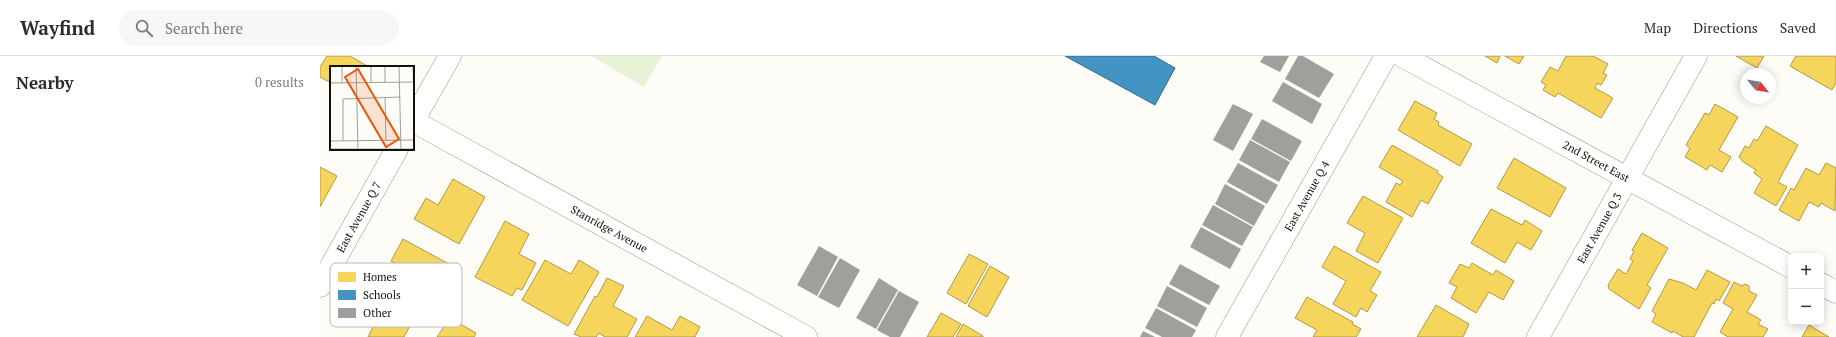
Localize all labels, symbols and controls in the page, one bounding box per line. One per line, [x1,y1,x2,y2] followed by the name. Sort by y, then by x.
[119,10,399,46] search box
[20,15,95,40] text: Wayfind
[133,17,155,39] icon: search
[165,18,243,38] text: Search here
[1644,18,1671,37] text: Map
[1693,18,1758,37] text: Directions
[1780,18,1816,37] text: Saved
[330,66,414,150] inset map
[1740,68,1776,104] north arrow
[16,71,74,94] text: Nearby
[255,73,304,91] text: 0 results
[1560,138,1632,185] street label: 2nd Street East
[1281,158,1332,234] street label: East Avenue Q 4
[333,179,384,255] street label: East Avenue Q 7
[1574,190,1625,266] street label: East Avenue Q 3
[568,202,651,256] street label: Stanridge Avenue
[1788,253,1824,325] map controls
[1788,253,1824,289] button: +
[330,263,462,327] legend
[363,270,397,284] text: Homes
[363,288,401,302] text: Schools
[1788,289,1824,325] button: −
[363,306,392,320] text: Other

